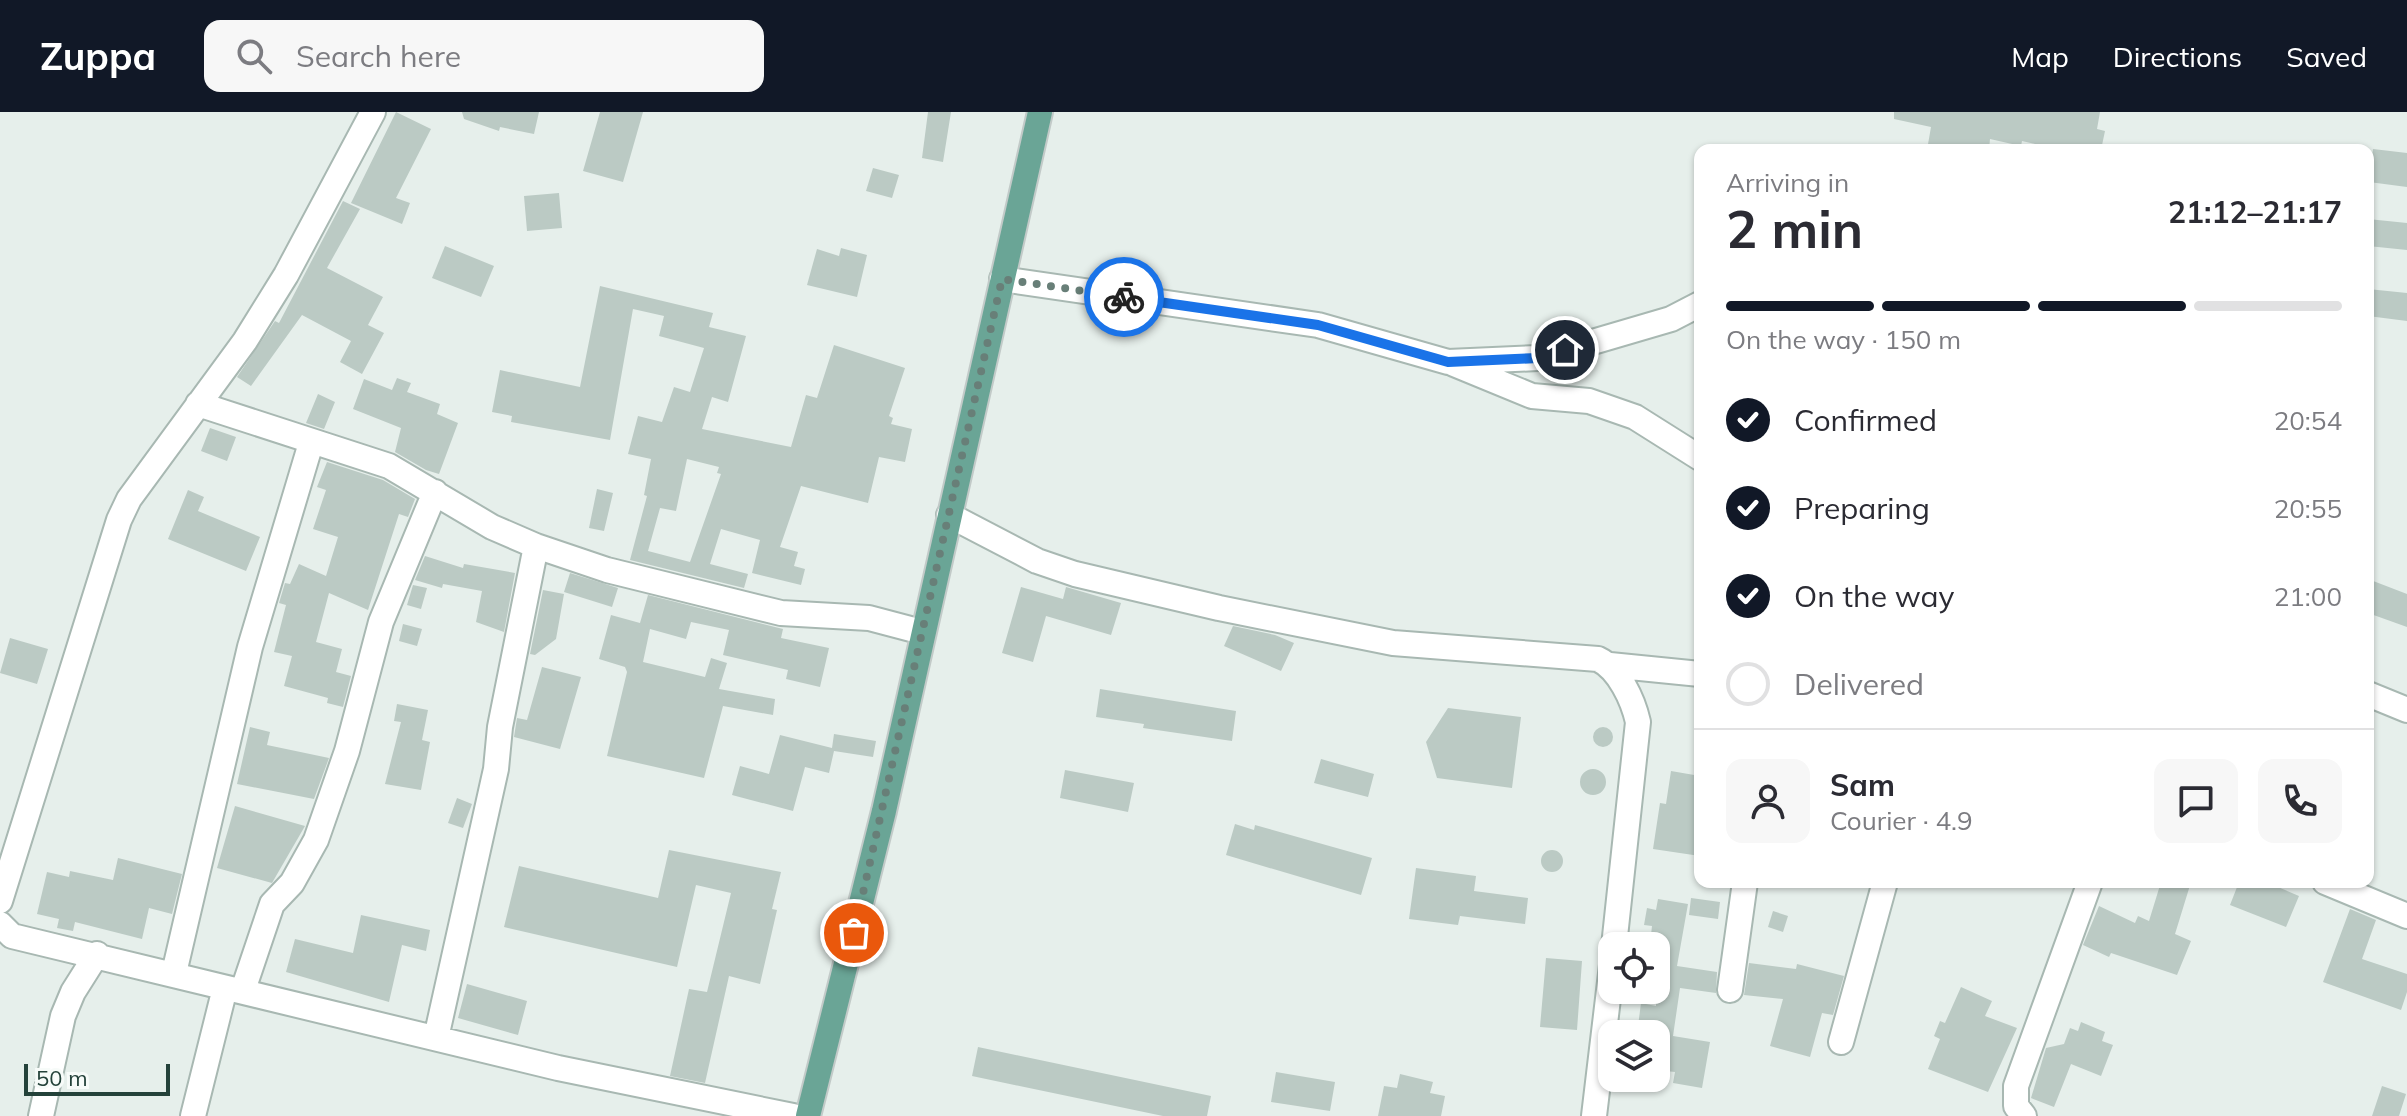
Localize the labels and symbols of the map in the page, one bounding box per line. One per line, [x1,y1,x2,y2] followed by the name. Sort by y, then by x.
[1084,257,1164,337] courier
[1531,316,1599,384] pin
[820,899,888,967] pin
[24,1060,170,1096] scale bar

